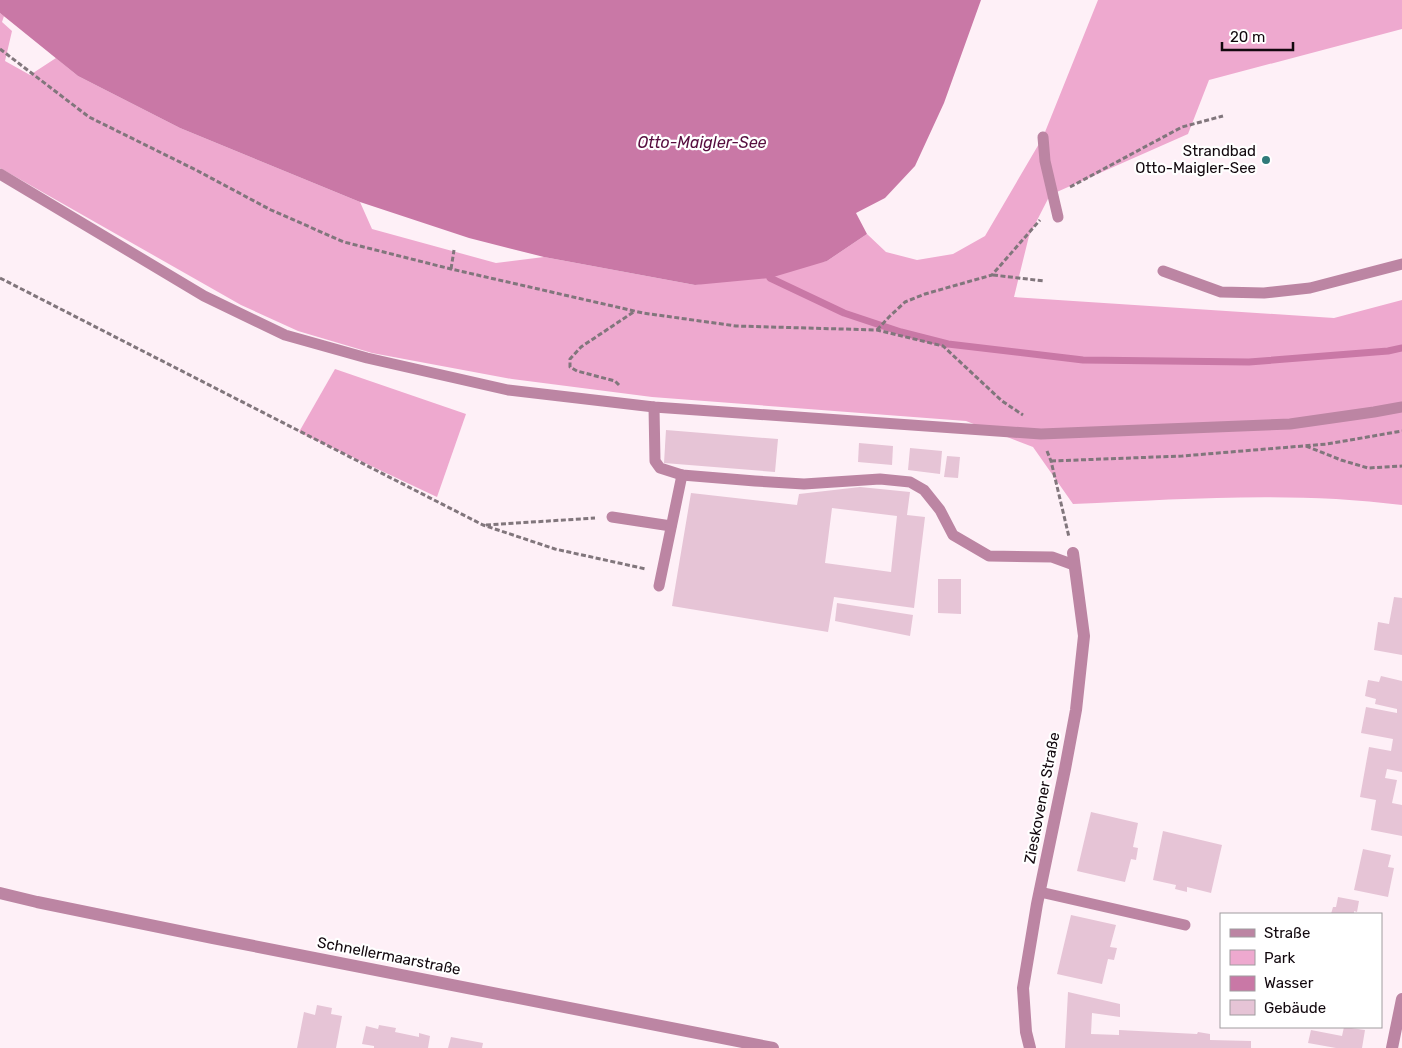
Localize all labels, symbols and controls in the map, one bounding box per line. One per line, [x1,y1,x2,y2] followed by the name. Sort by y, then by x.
[1222,20,1293,52] scale bar
[1230,28,1265,46] text: 20 m
[637,133,767,152] water label: Otto-Maigler-See
[1135,142,1256,177] place label: Strandbad Otto-Maigler-See
[1260,154,1272,166] marker: Strandbad Otto-Maigler-See
[1020,731,1064,865] street label: Zieskovener Straße
[1220,913,1382,1028] legend
[1264,924,1310,942] text: Straße
[316,933,462,979] street label: Schnellermaarstraße
[1264,949,1295,967] text: Park
[1264,974,1314,992] text: Wasser
[1264,999,1326,1017] text: Gebäude

